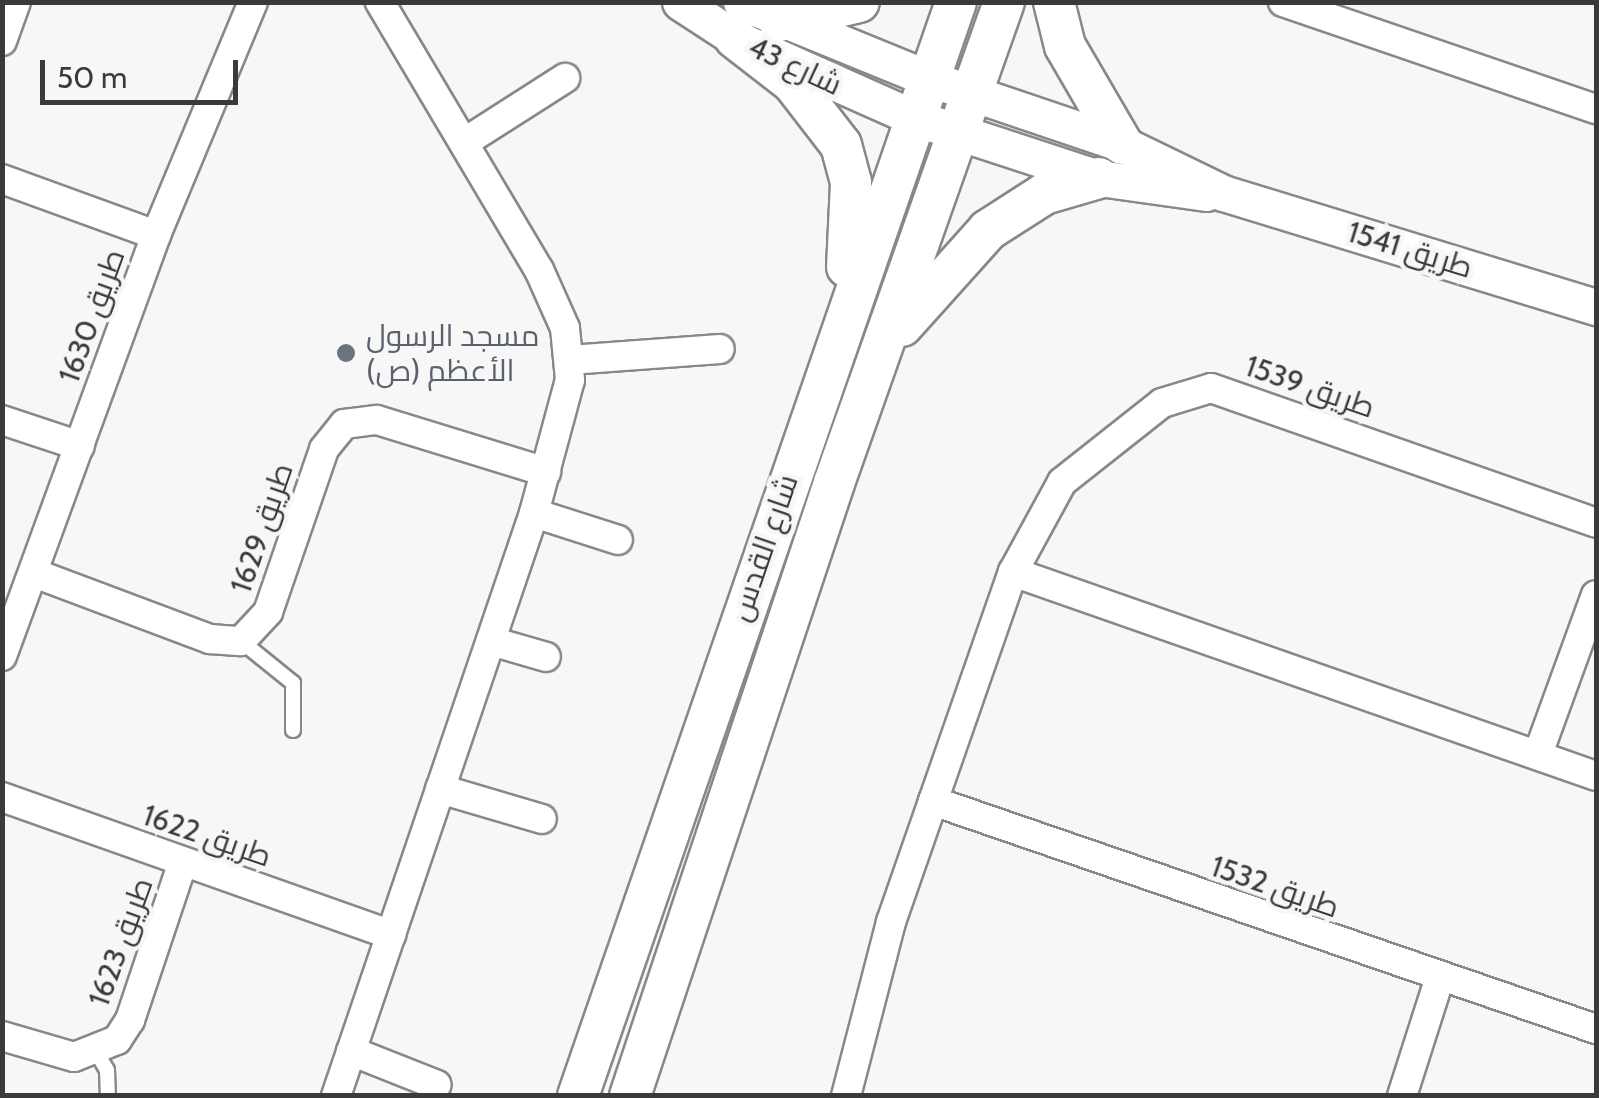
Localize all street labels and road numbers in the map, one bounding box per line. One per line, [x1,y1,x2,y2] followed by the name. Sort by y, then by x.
[743,29,847,103] street label: شارع 43
[1343,214,1477,286] street label: طريق 1541
[51,244,133,388] street label: طريق 1630
[1241,348,1379,426] street label: طريق 1539
[223,458,301,598] street label: طريق 1629
[722,470,806,626] street label: شارع القدس
[138,797,276,875] street label: طريق 1622
[1206,848,1344,926] street label: طريق 1532
[81,873,161,1011] street label: طريق 1623

